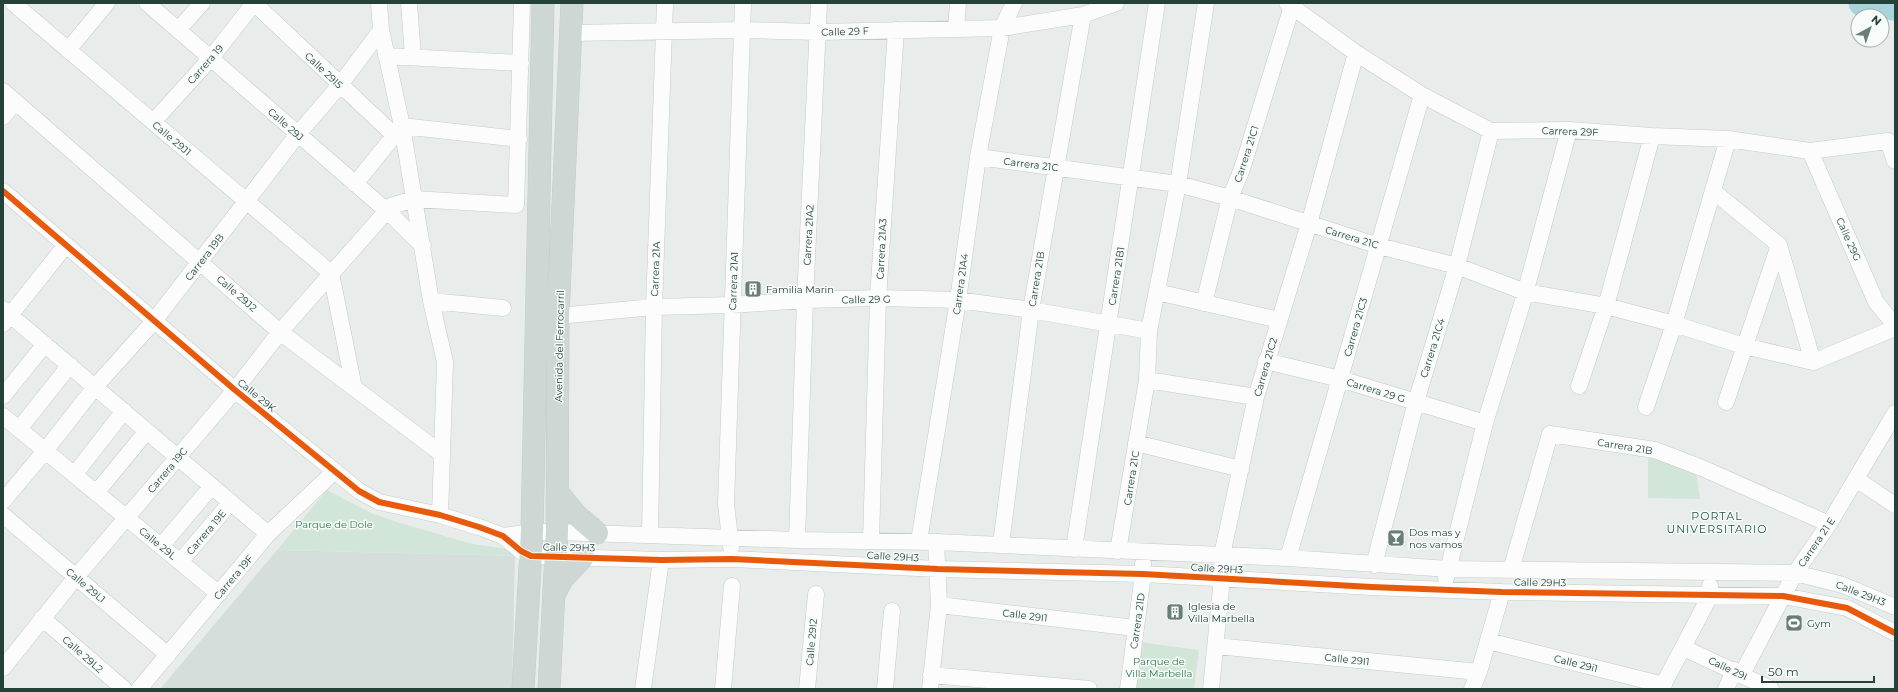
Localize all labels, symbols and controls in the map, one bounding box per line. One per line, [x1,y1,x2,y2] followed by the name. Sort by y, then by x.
[1850,8,1890,48] north arrow
[1869,12,1884,29] text: N
[821,24,869,39] street label: Calle 29 F
[185,42,226,87] street label: Carrera 19
[302,49,346,92] street label: Calle 29I5
[265,105,306,144] street label: Calle 29J
[149,118,194,159] street label: Calle 29J1
[1231,124,1262,184] street label: Carrera 21C1
[1541,124,1599,139] street label: Carrera 29F
[1003,155,1059,174] street label: Carrera 21C
[800,204,817,266] street label: Carrera 21A2
[1833,215,1864,263] street label: Calle 29G
[873,218,890,280] street label: Carrera 21A3
[1324,223,1380,252] street label: Carrera 21C
[182,231,227,283] street label: Carrera 19B
[648,240,663,297] street label: Carrera 21A
[1105,246,1128,306] street label: Carrera 21B1
[1026,251,1047,308] street label: Carrera 21B
[726,252,741,311] street label: Carrera 21A1
[950,252,971,316] street label: Carrera 21A4
[214,272,260,315] street label: Calle 29J2
[743,279,763,299] building icon: Familia Marin
[766,283,834,296] place label: Familia Marin
[552,290,567,402] street label: Avenida del Ferrocarril
[841,293,891,306] street label: Calle 29 G
[1341,296,1370,358] street label: Carrera 21C3
[1417,316,1448,379] street label: Carrera 21C4
[1251,336,1280,398] street label: Carrera 21C2
[1345,375,1407,406] street label: Carrera 29 G
[235,376,279,415] street label: Calle 29K
[1596,436,1653,457] street label: Carrera 21B
[145,445,190,496] street label: Carrera 19C
[1121,450,1142,506] street label: Carrera 21C
[184,507,229,558] street label: Carrera 19E
[1666,509,1768,536] district label: PORTAL UNIVERSITARIO
[1795,515,1838,570] street label: Carrera 21 E
[295,518,373,531] park label: Parque de Dole
[136,524,179,563] street label: Calle 29L
[1409,526,1463,551] place label: Dos mas y nos vamos
[1386,528,1406,548] bar icon: Dos mas y nos vamos
[543,541,596,554] street label: Calle 29H3
[866,549,920,564] street label: Calle 29H3
[211,552,256,603] street label: Carrera 19F
[1190,561,1244,576] street label: Calle 29H3
[63,565,108,606] street label: Calle 29L1
[1514,576,1567,589] street label: Calle 29H3
[1834,578,1888,609] street label: Calle 29H3
[1127,592,1148,650] street label: Carrera 21D
[1188,600,1255,625] place label: Iglesia de Villa Marbella
[1165,602,1185,622] building icon: Iglesia de Villa Marbella
[1002,606,1048,625] street label: Calle 29I1
[1784,613,1804,633] sports icon: Gym
[1807,617,1831,630] place label: Gym
[803,618,820,666] street label: Calle 29I2
[59,633,106,676] street label: Calle 29L2
[1324,651,1370,668] street label: Calle 29I1
[1552,652,1599,675] street label: Calle 29i1
[1706,654,1749,683] street label: Calle 29I
[1126,655,1192,680] park label: Parque de Villa Marbella
[1762,658,1874,684] scale bar
[1768,664,1799,679] text: 50 m

